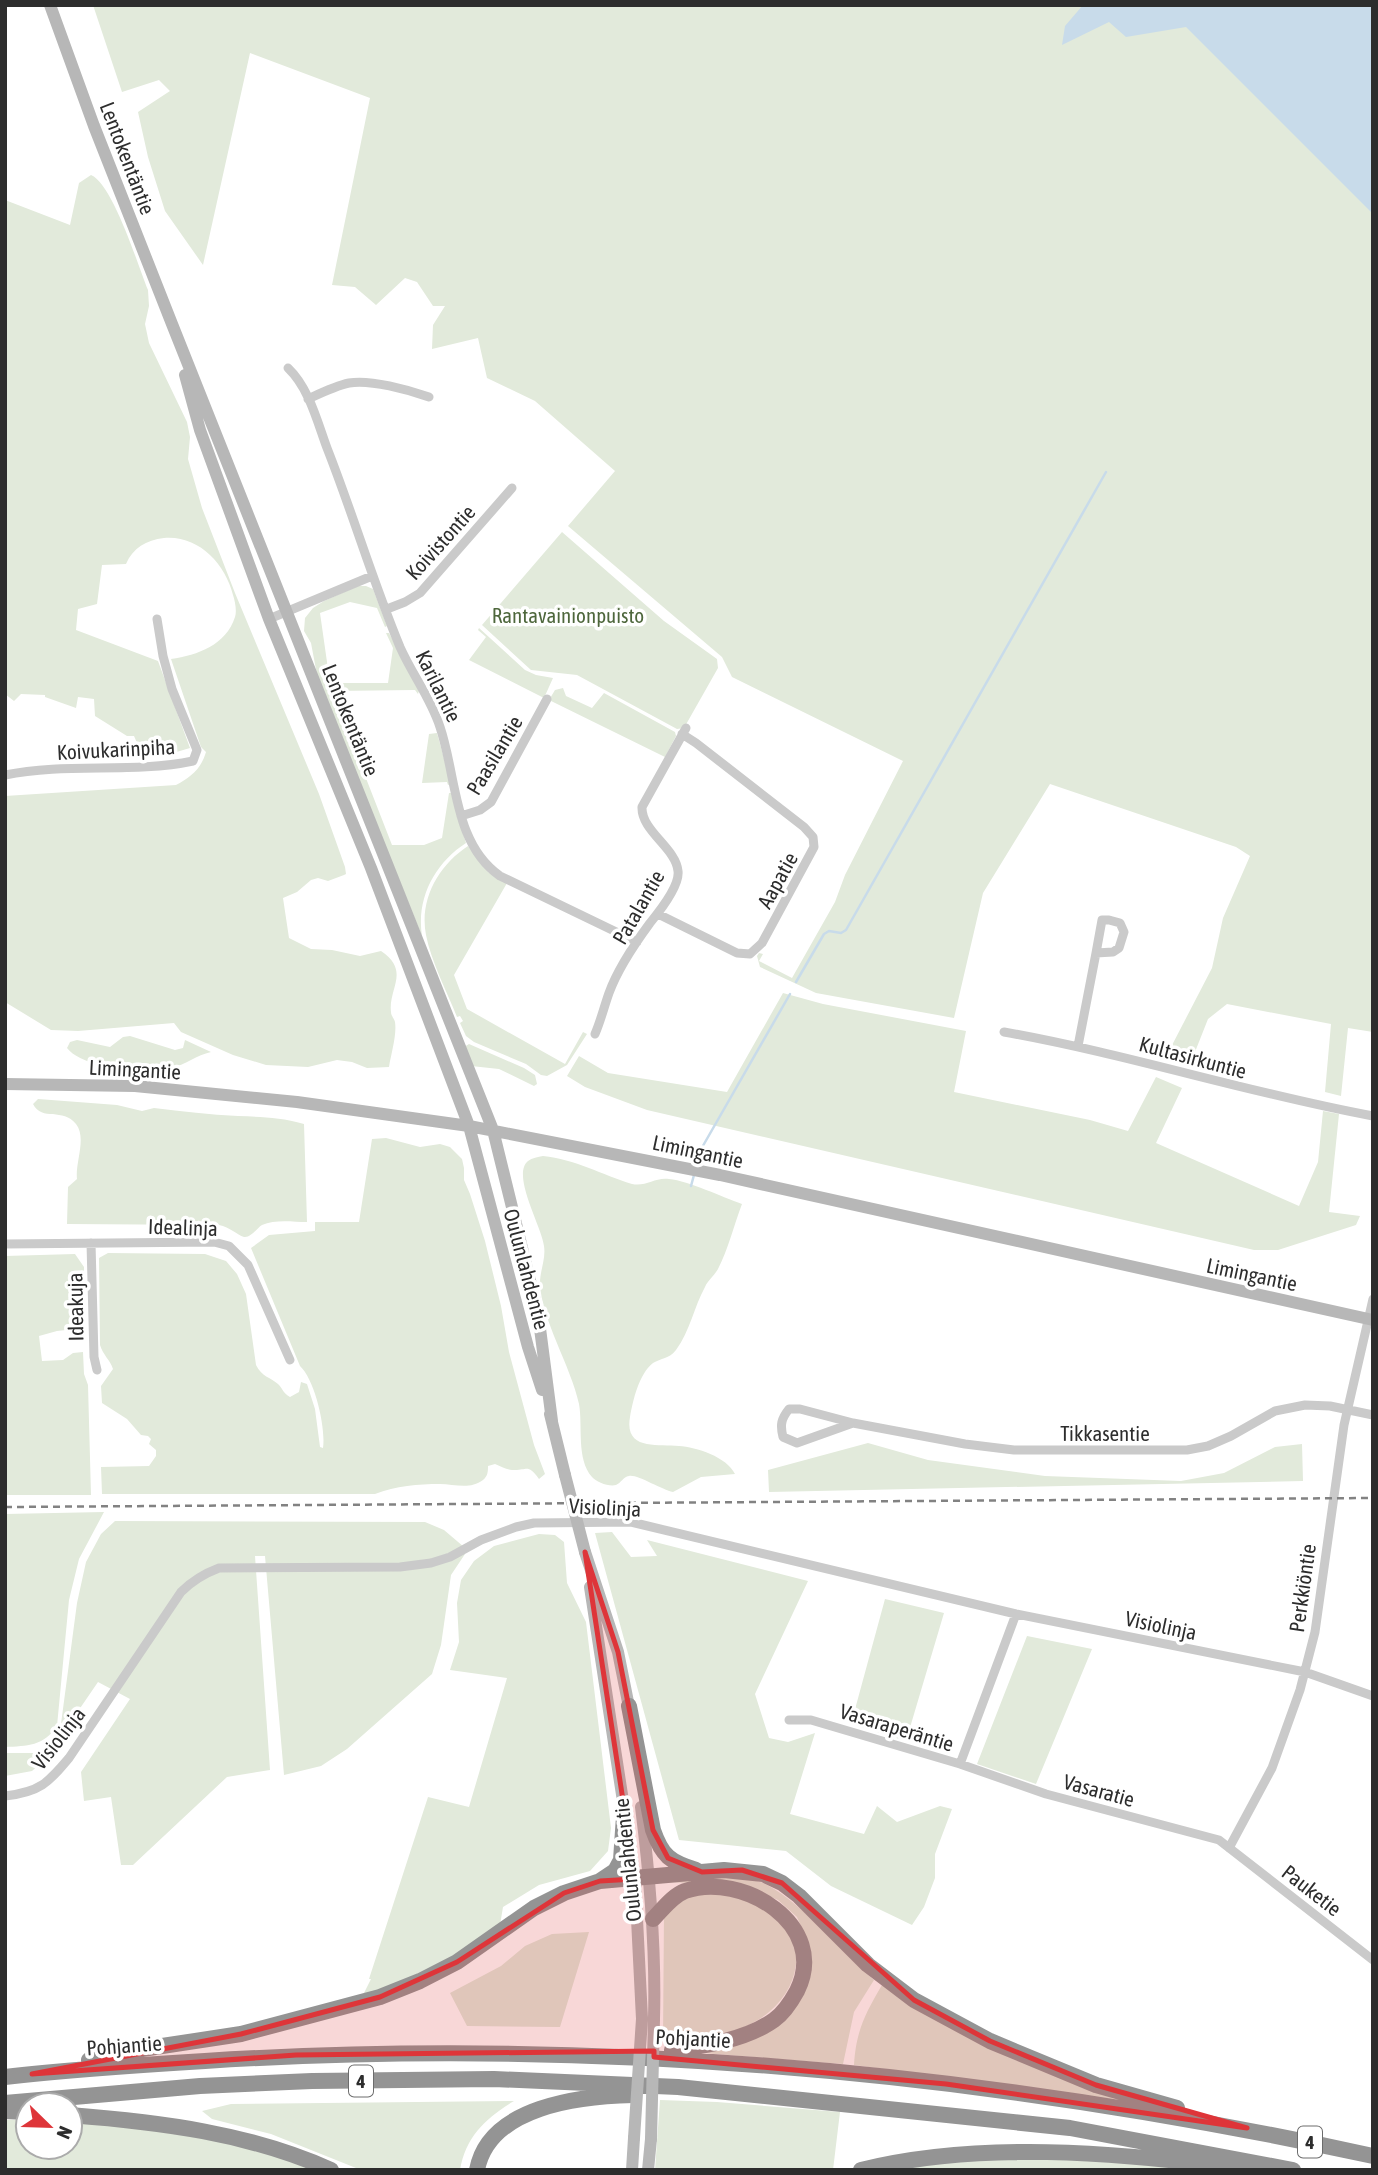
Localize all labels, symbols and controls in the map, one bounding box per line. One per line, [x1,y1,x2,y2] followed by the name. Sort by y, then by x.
[96,98,160,218] street label: Lentokentäntie
[400,500,480,584] street label: Koivistontie
[492,603,644,627] park label: Rantavainionpuisto
[411,646,467,726] street label: Karilantie
[318,661,384,779] street label: Lentokentäntie
[461,711,527,799] street label: Paasilantie
[56,734,176,764] street label: Koivukarinpiha
[752,848,802,912] street label: Aapatie
[607,866,669,948] street label: Patalantie
[1137,1031,1249,1083] street label: Kultasirkuntie
[88,1055,182,1083] street label: Limingantie
[650,1130,746,1172] street label: Limingantie
[499,1206,555,1332] street label: Oulunlahdentie
[148,1214,218,1240] street label: Idealinja
[1204,1253,1300,1295] street label: Limingantie
[62,1272,88,1342] street label: Ideakuja
[1060,1421,1150,1445] street label: Tikkasentie
[568,1493,642,1521] street label: Visiolinja
[1284,1542,1320,1634] street label: Perkkiöntie
[1123,1606,1199,1644] street label: Visiolinja
[837,1698,957,1756] street label: Vasaraperäntie
[26,1702,90,1774] street label: Visiolinja
[1061,1769,1137,1811] street label: Vasaratie
[609,1797,645,1923] street label: Oulunlahdentie
[1278,1859,1346,1921] street label: Pauketie
[655,2024,731,2052] street label: Pohjantie
[86,2030,162,2060] street label: Pohjantie
[349,2066,373,2096] road number: 4
[14,2091,84,2161] north arrow
[52,2123,77,2142] text: N
[1298,2126,1322,2158] road number: 4

